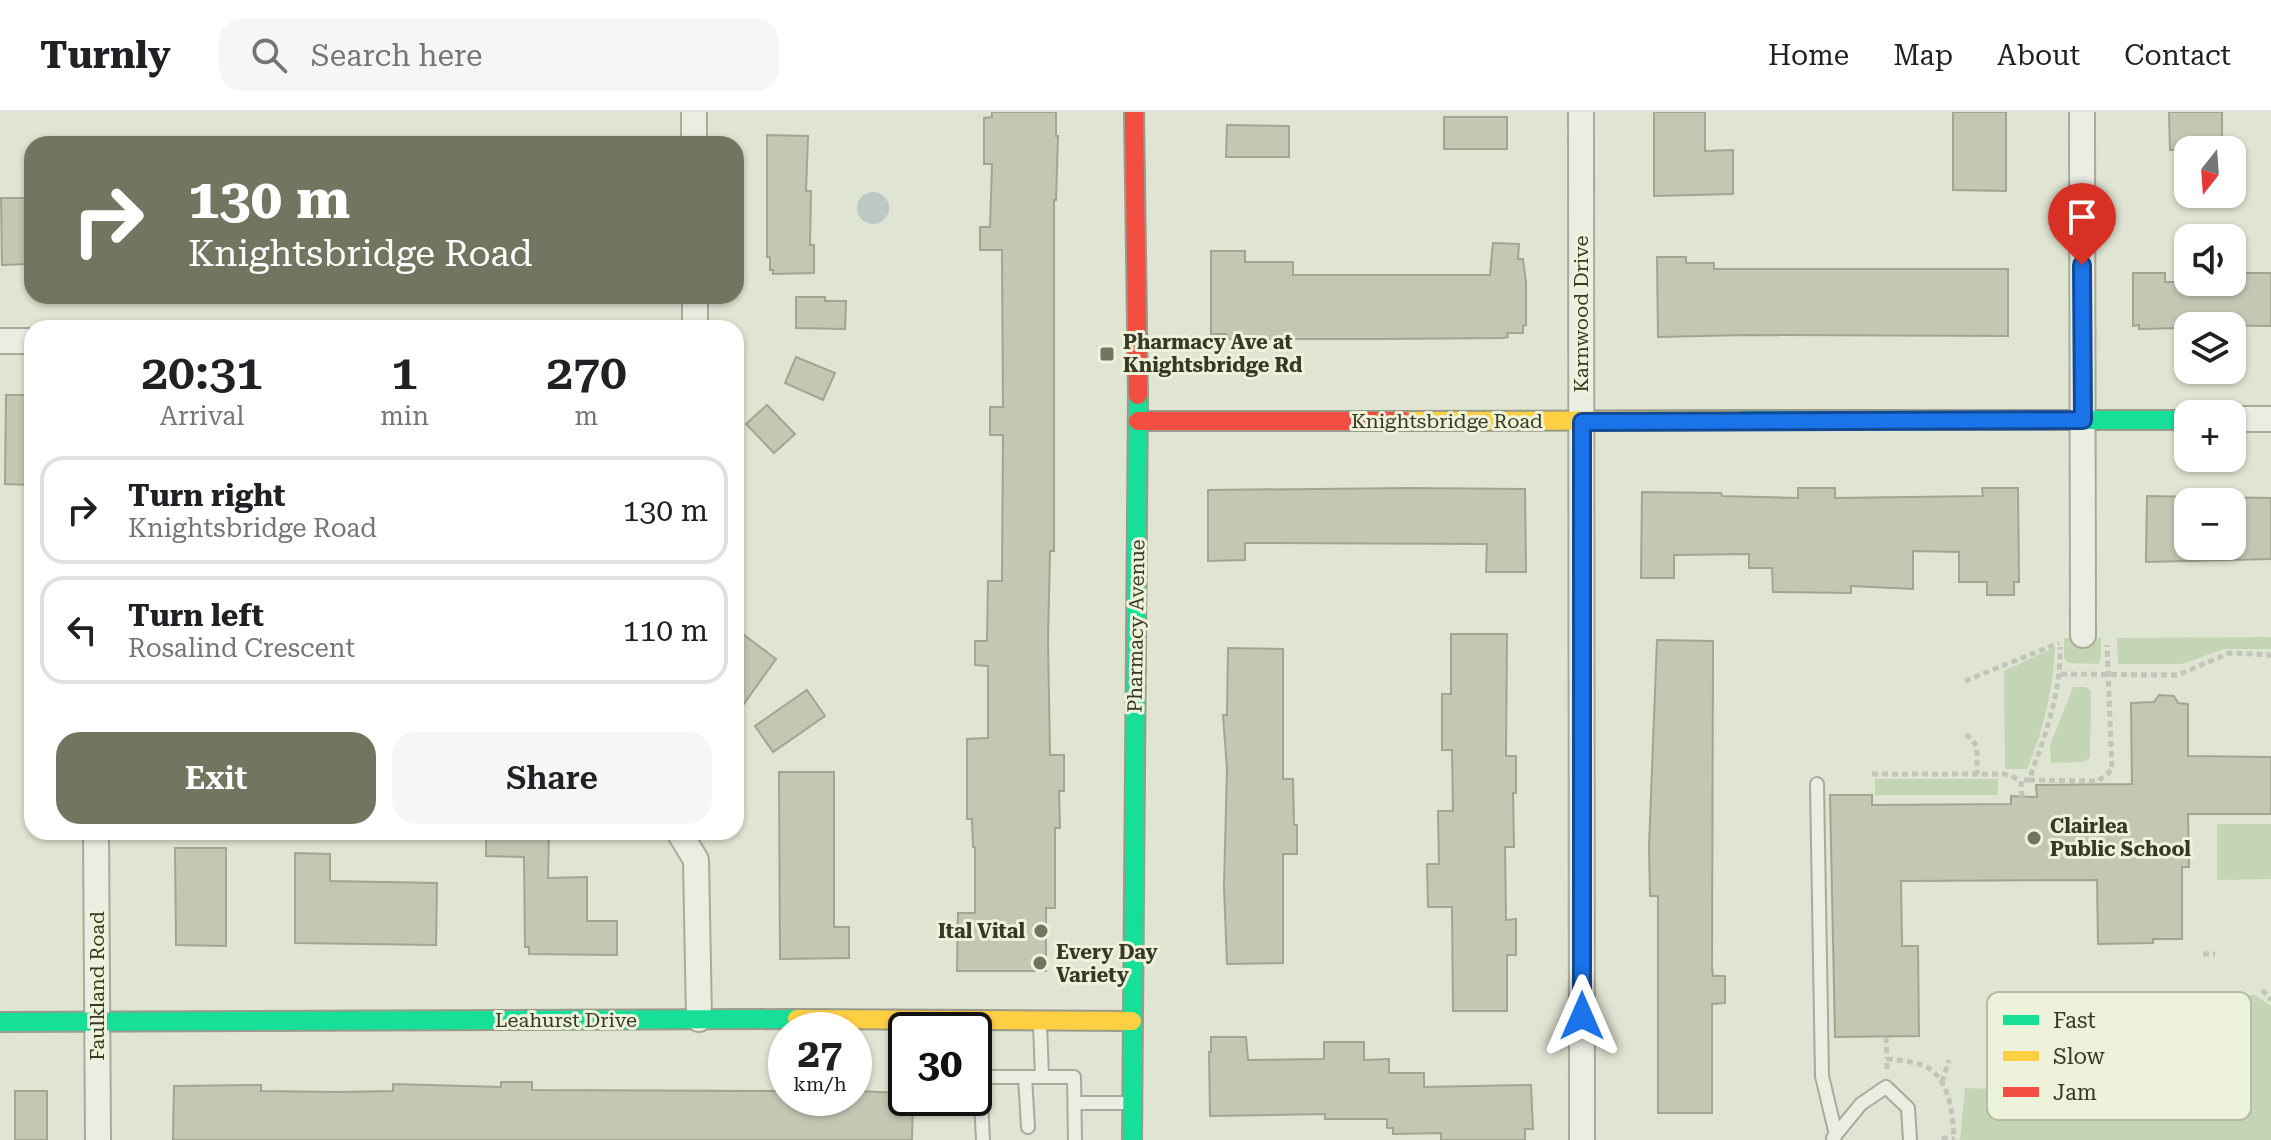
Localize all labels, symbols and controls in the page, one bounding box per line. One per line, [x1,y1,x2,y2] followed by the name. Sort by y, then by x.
[219,19,779,91] search box
[40,33,171,77] text: Turnly
[247,33,291,77] icon: search
[311,38,483,73] text: Search here
[1768,39,1849,72] text: Home
[1893,39,1953,72] text: Map
[1997,39,2080,72] text: About
[2124,39,2231,72] text: Contact
[2174,136,2246,208] north arrow
[2174,136,2246,560] map controls
[188,166,350,232] text: 130 m
[56,168,160,272] icon: right
[2048,183,2116,265] pin
[2060,195,2104,239] icon: arrive
[2174,224,2246,296] button: sound
[188,233,533,275] text: Knightsbridge Road
[1569,236,1593,392] street label: Karnwood Drive
[2174,312,2246,384] button: layers
[1123,330,1303,377] place label: Pharmacy Ave at Knightsbridge Rd
[141,345,263,401] text: 20:31
[391,345,418,401] text: 1
[546,345,627,401] text: 270
[1098,345,1116,363] marker: Pharmacy Ave at Knightsbridge Rd
[2174,400,2246,472] button: +
[160,401,244,431] text: Arrival
[380,401,429,431] text: min
[575,401,598,431] text: m
[1351,409,1543,433] street label: Knightsbridge Road
[128,478,285,513] text: Turn right
[60,488,104,532] icon: right
[2174,488,2246,560] button: −
[623,493,708,528] text: 130 m
[128,513,377,543] text: Knightsbridge Road
[1122,539,1150,713] street label: Pharmacy Avenue
[128,598,264,633] text: Turn left
[60,608,104,652] icon: left
[623,613,708,648] text: 110 m
[128,633,355,663] text: Rosalind Crescent
[56,732,376,824] button: Exit
[392,732,712,824] button: Share
[2050,814,2191,861] place label: Clairlea Public School
[2025,829,2043,847] marker: Clairlea Public School
[85,911,109,1061] street label: Faulkland Road
[938,919,1025,943] place label: Ital Vital
[1032,922,1050,940] marker: Ital Vital
[1056,940,1158,987] place label: Every Day Variety
[1031,954,1049,972] marker: Every Day Variety
[1540,974,1624,1058] position arrow
[1987,992,2251,1120] legend
[495,1008,637,1032] street label: Leahurst Drive
[2053,1008,2096,1033] text: Fast
[888,1012,992,1116] speed limit sign: 30
[798,1030,842,1077] text: 27
[2053,1044,2106,1069] text: Slow
[793,1072,847,1096] text: km/h
[2053,1080,2097,1105] text: Jam

